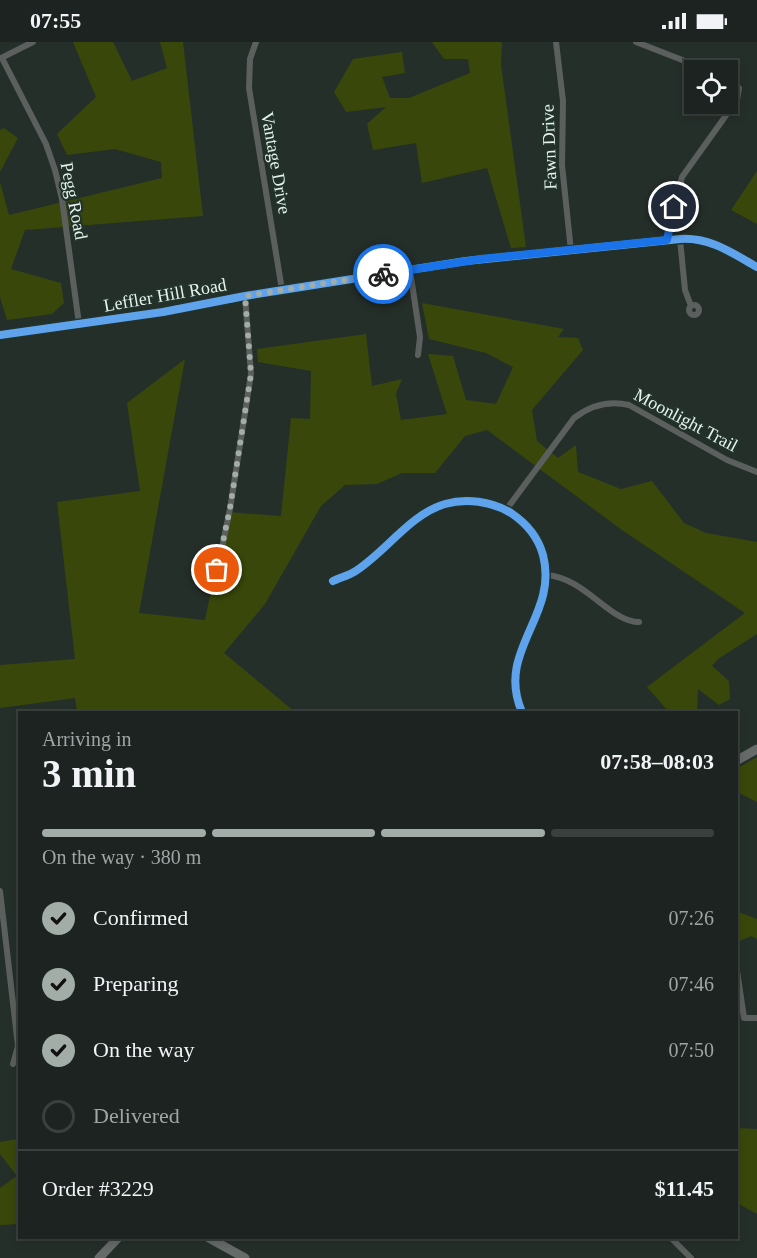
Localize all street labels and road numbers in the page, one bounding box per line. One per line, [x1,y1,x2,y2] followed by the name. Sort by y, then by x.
[538,104,560,190] street label: Fawn Drive
[257,110,295,216] street label: Vantage Drive
[57,161,91,241] street label: Pegg Road
[102,274,228,316] street label: Leffler Hill Road
[631,384,741,456] street label: Moonlight Trail

